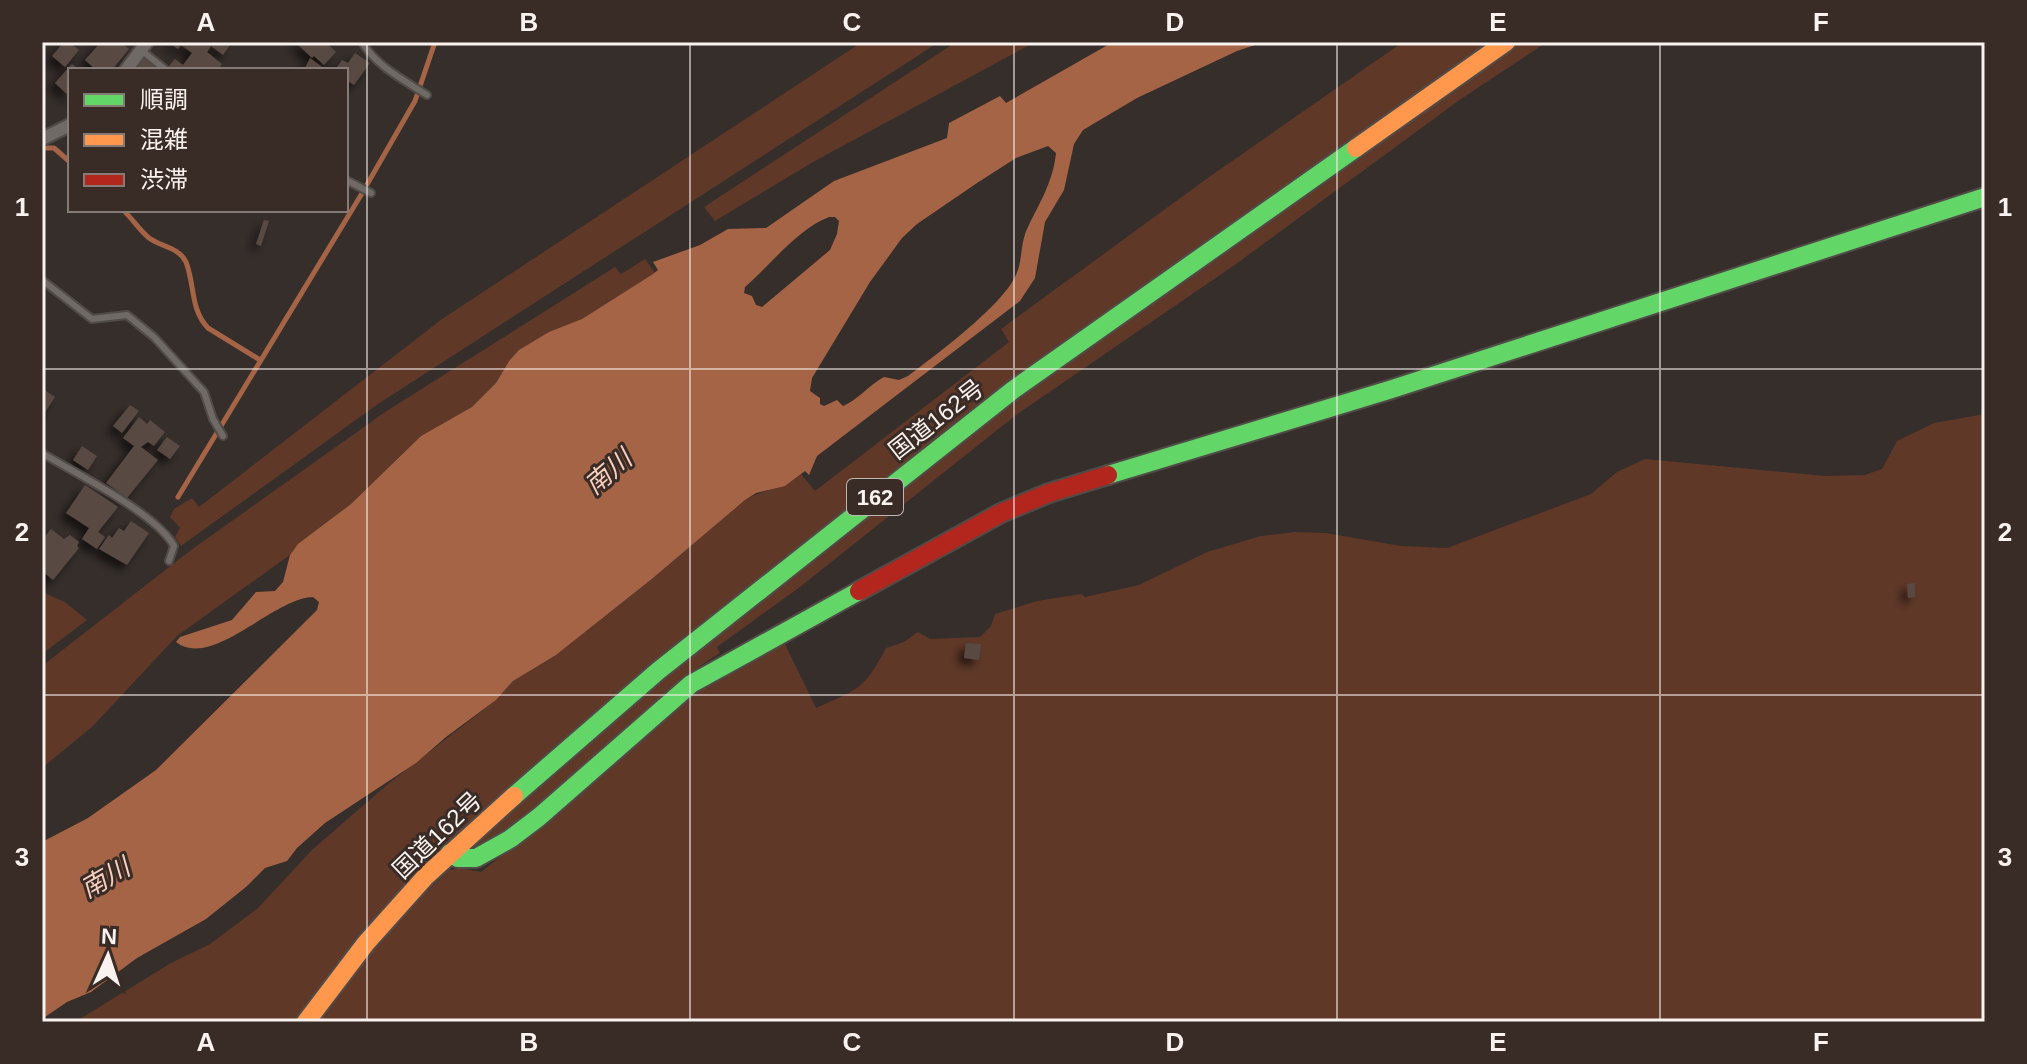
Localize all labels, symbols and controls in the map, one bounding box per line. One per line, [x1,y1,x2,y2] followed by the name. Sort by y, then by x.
[197,7,216,37] text: A
[520,7,538,37] text: B
[843,7,862,37] text: C
[1166,7,1184,37] text: D
[1489,7,1507,37] text: E
[1813,7,1829,37] text: F
[68,68,348,212] legend
[140,86,188,113] text: 順調
[140,126,188,153] text: 混雑
[140,166,188,193] text: 渋滞
[15,192,29,222] text: 1
[1998,192,2012,222] text: 1
[884,374,988,464] street label: 国道162号
[579,442,640,500] water label: 南川
[847,479,903,515] road number: 162
[15,517,29,547] text: 2
[1998,517,2012,547] text: 2
[387,786,487,884] street label: 国道162号
[15,842,29,872] text: 3
[1998,842,2012,872] text: 3
[75,851,138,904] water label: 南川
[68,916,148,996] north arrow
[100,924,118,949] text: N
[197,1027,216,1057] text: A
[520,1027,538,1057] text: B
[843,1027,862,1057] text: C
[1166,1027,1184,1057] text: D
[1489,1027,1507,1057] text: E
[1813,1027,1829,1057] text: F

